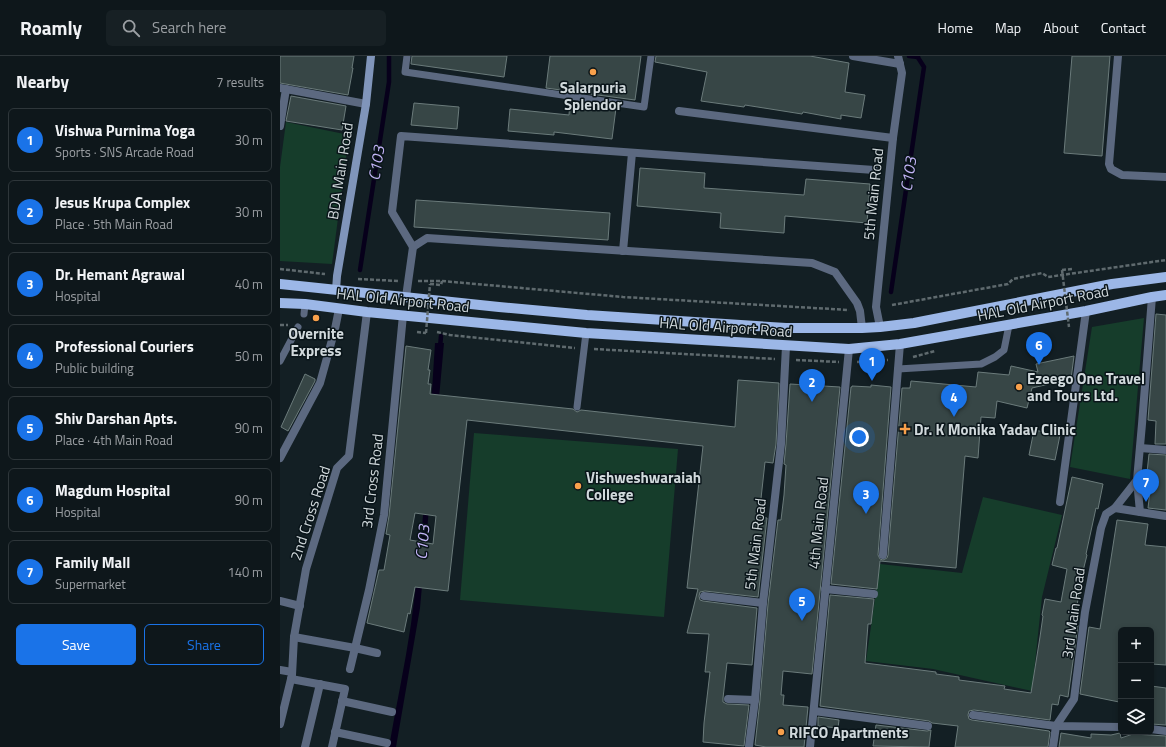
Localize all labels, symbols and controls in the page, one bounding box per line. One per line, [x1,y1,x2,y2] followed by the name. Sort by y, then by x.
[106,10,386,46] search box
[20,13,82,42] text: Roamly
[152,16,226,39] text: Search here
[120,17,142,39] icon: search
[938,17,973,38] text: Home
[995,17,1021,38] text: Map
[1043,17,1079,38] text: About
[1101,17,1146,38] text: Contact
[588,67,598,77] marker: Salarpuria Splendor
[16,69,69,95] text: Nearby
[216,72,264,92] text: 7 results
[560,76,627,116] place label: Salarpuria Splendor
[55,119,195,142] text: Vishwa Purnima Yoga
[321,121,359,221] street label: BDA Main Road
[26,130,34,150] text: 1
[235,130,263,150] text: 30 m
[55,142,194,162] text: Sports · SNS Arcade Road
[361,143,391,182] water label: C103
[857,147,889,241] street label: 5th Main Road
[894,154,922,193] water label: C103
[55,191,190,214] text: Jesus Krupa Complex
[26,202,34,222] text: 2
[235,202,263,222] text: 30 m
[55,214,173,234] text: Place · 5th Main Road
[55,263,185,286] text: Dr. Hemant Agrawal
[26,274,34,294] text: 3
[235,274,263,294] text: 40 m
[975,279,1111,327] street label: HAL Old Airport Road
[335,282,471,318] street label: HAL Old Airport Road
[55,286,100,306] text: Hospital
[659,311,793,343] street label: HAL Old Airport Road
[311,313,321,323] marker: Overnite Express
[288,322,344,362] place label: Overnite Express
[1026,332,1052,365] pin: 6
[55,335,194,358] text: Professional Couriers
[26,346,34,366] text: 4
[235,346,263,366] text: 50 m
[859,348,885,381] pin: 1
[55,358,134,378] text: Public building
[1027,367,1145,407] place label: Ezeego One Travel and Tours Ltd.
[799,369,825,402] pin: 2
[1014,382,1024,392] marker: Ezeego One Travel and Tours Ltd.
[941,384,967,417] pin: 4
[55,407,177,430] text: Shiv Darshan Apts.
[26,418,34,438] text: 5
[235,418,263,438] text: 90 m
[914,418,1076,441] place label: Dr. K Monika Yadav Clinic
[899,423,911,435] marker: Dr. K Monika Yadav Clinic
[849,427,869,447] your location
[55,430,173,450] text: Place · 4th Main Road
[355,432,389,530] street label: 3rd Cross Road
[284,463,336,563] street label: 2nd Cross Road
[586,466,701,506] place label: Vishweshwaraiah College
[1133,469,1159,502] pin: 7
[802,476,834,570] street label: 4th Main Road
[55,479,170,502] text: Magdum Hospital
[573,481,583,491] marker: Vishweshwaraiah College
[853,481,879,514] pin: 3
[26,490,34,510] text: 6
[235,490,263,510] text: 90 m
[738,497,772,591] street label: 5th Main Road
[55,502,100,522] text: Hospital
[409,523,436,560] water label: C103
[55,551,130,574] text: Family Mall
[26,562,34,582] text: 7
[227,562,263,582] text: 140 m
[1055,566,1091,660] street label: 3rd Main Road
[55,574,126,594] text: Supermarket
[789,588,815,621] pin: 5
[16,624,136,665] button: Save
[144,624,264,665] button: Share
[1118,627,1154,735] map controls
[1118,627,1154,663] button: +
[1118,663,1154,699] button: −
[1118,699,1154,735] button: layers
[789,721,909,744] place label: RIFCO Apartments
[776,727,786,737] marker: RIFCO Apartments

